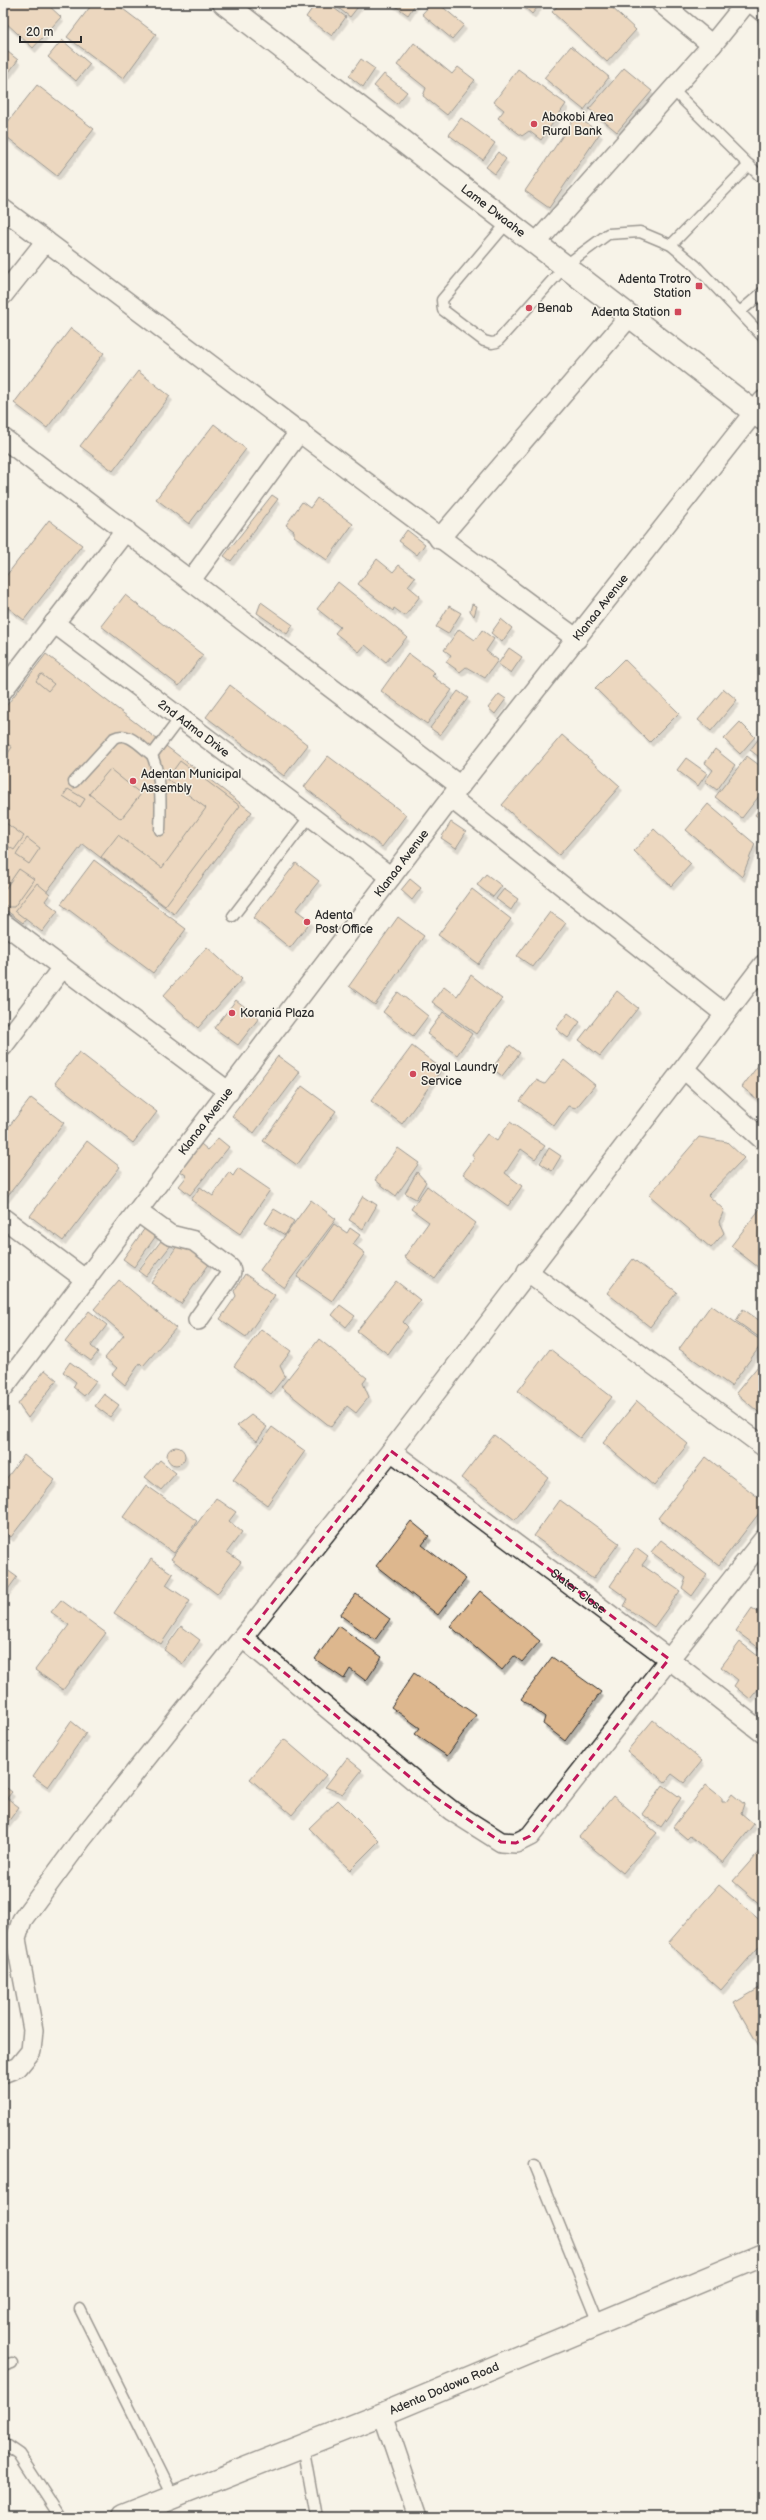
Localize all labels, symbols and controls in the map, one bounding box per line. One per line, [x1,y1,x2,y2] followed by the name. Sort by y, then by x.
[20,18,81,44] scale bar
[26,25,53,40] text: 20 m
[542,110,614,139] place label: Abokobi Area Rural Bank
[529,119,539,129] marker: Abokobi Area Rural Bank
[458,181,529,240] street label: Lame Dwaahe
[618,272,691,301] place label: Adenta Trotro Station
[694,281,704,291] marker: Adenta Trotro Station
[537,301,573,316] place label: Benab
[524,303,534,313] marker: Benab
[592,305,670,320] place label: Adenta Station
[673,307,683,317] marker: Adenta Station
[570,571,631,644] street label: Klanaa Avenue
[155,696,233,760] street label: 2nd Adma Drive
[141,767,241,796] place label: Adentan Municipal Assembly
[128,776,138,786] marker: Adentan Municipal Assembly
[371,826,432,900] street label: Klanaa Avenue
[315,908,373,937] place label: Adenta Post Office
[302,917,312,927] marker: Adenta Post Office
[240,1006,314,1021] place label: Korania Plaza
[227,1008,237,1018] marker: Korania Plaza
[421,1060,499,1089] place label: Royal Laundry Service
[408,1069,418,1079] marker: Royal Laundry Service
[175,1084,236,1158] street label: Klanaa Avenue
[548,1565,609,1617] street label: Slater Close
[387,2359,501,2418] street label: Adenta Dodowa Road

